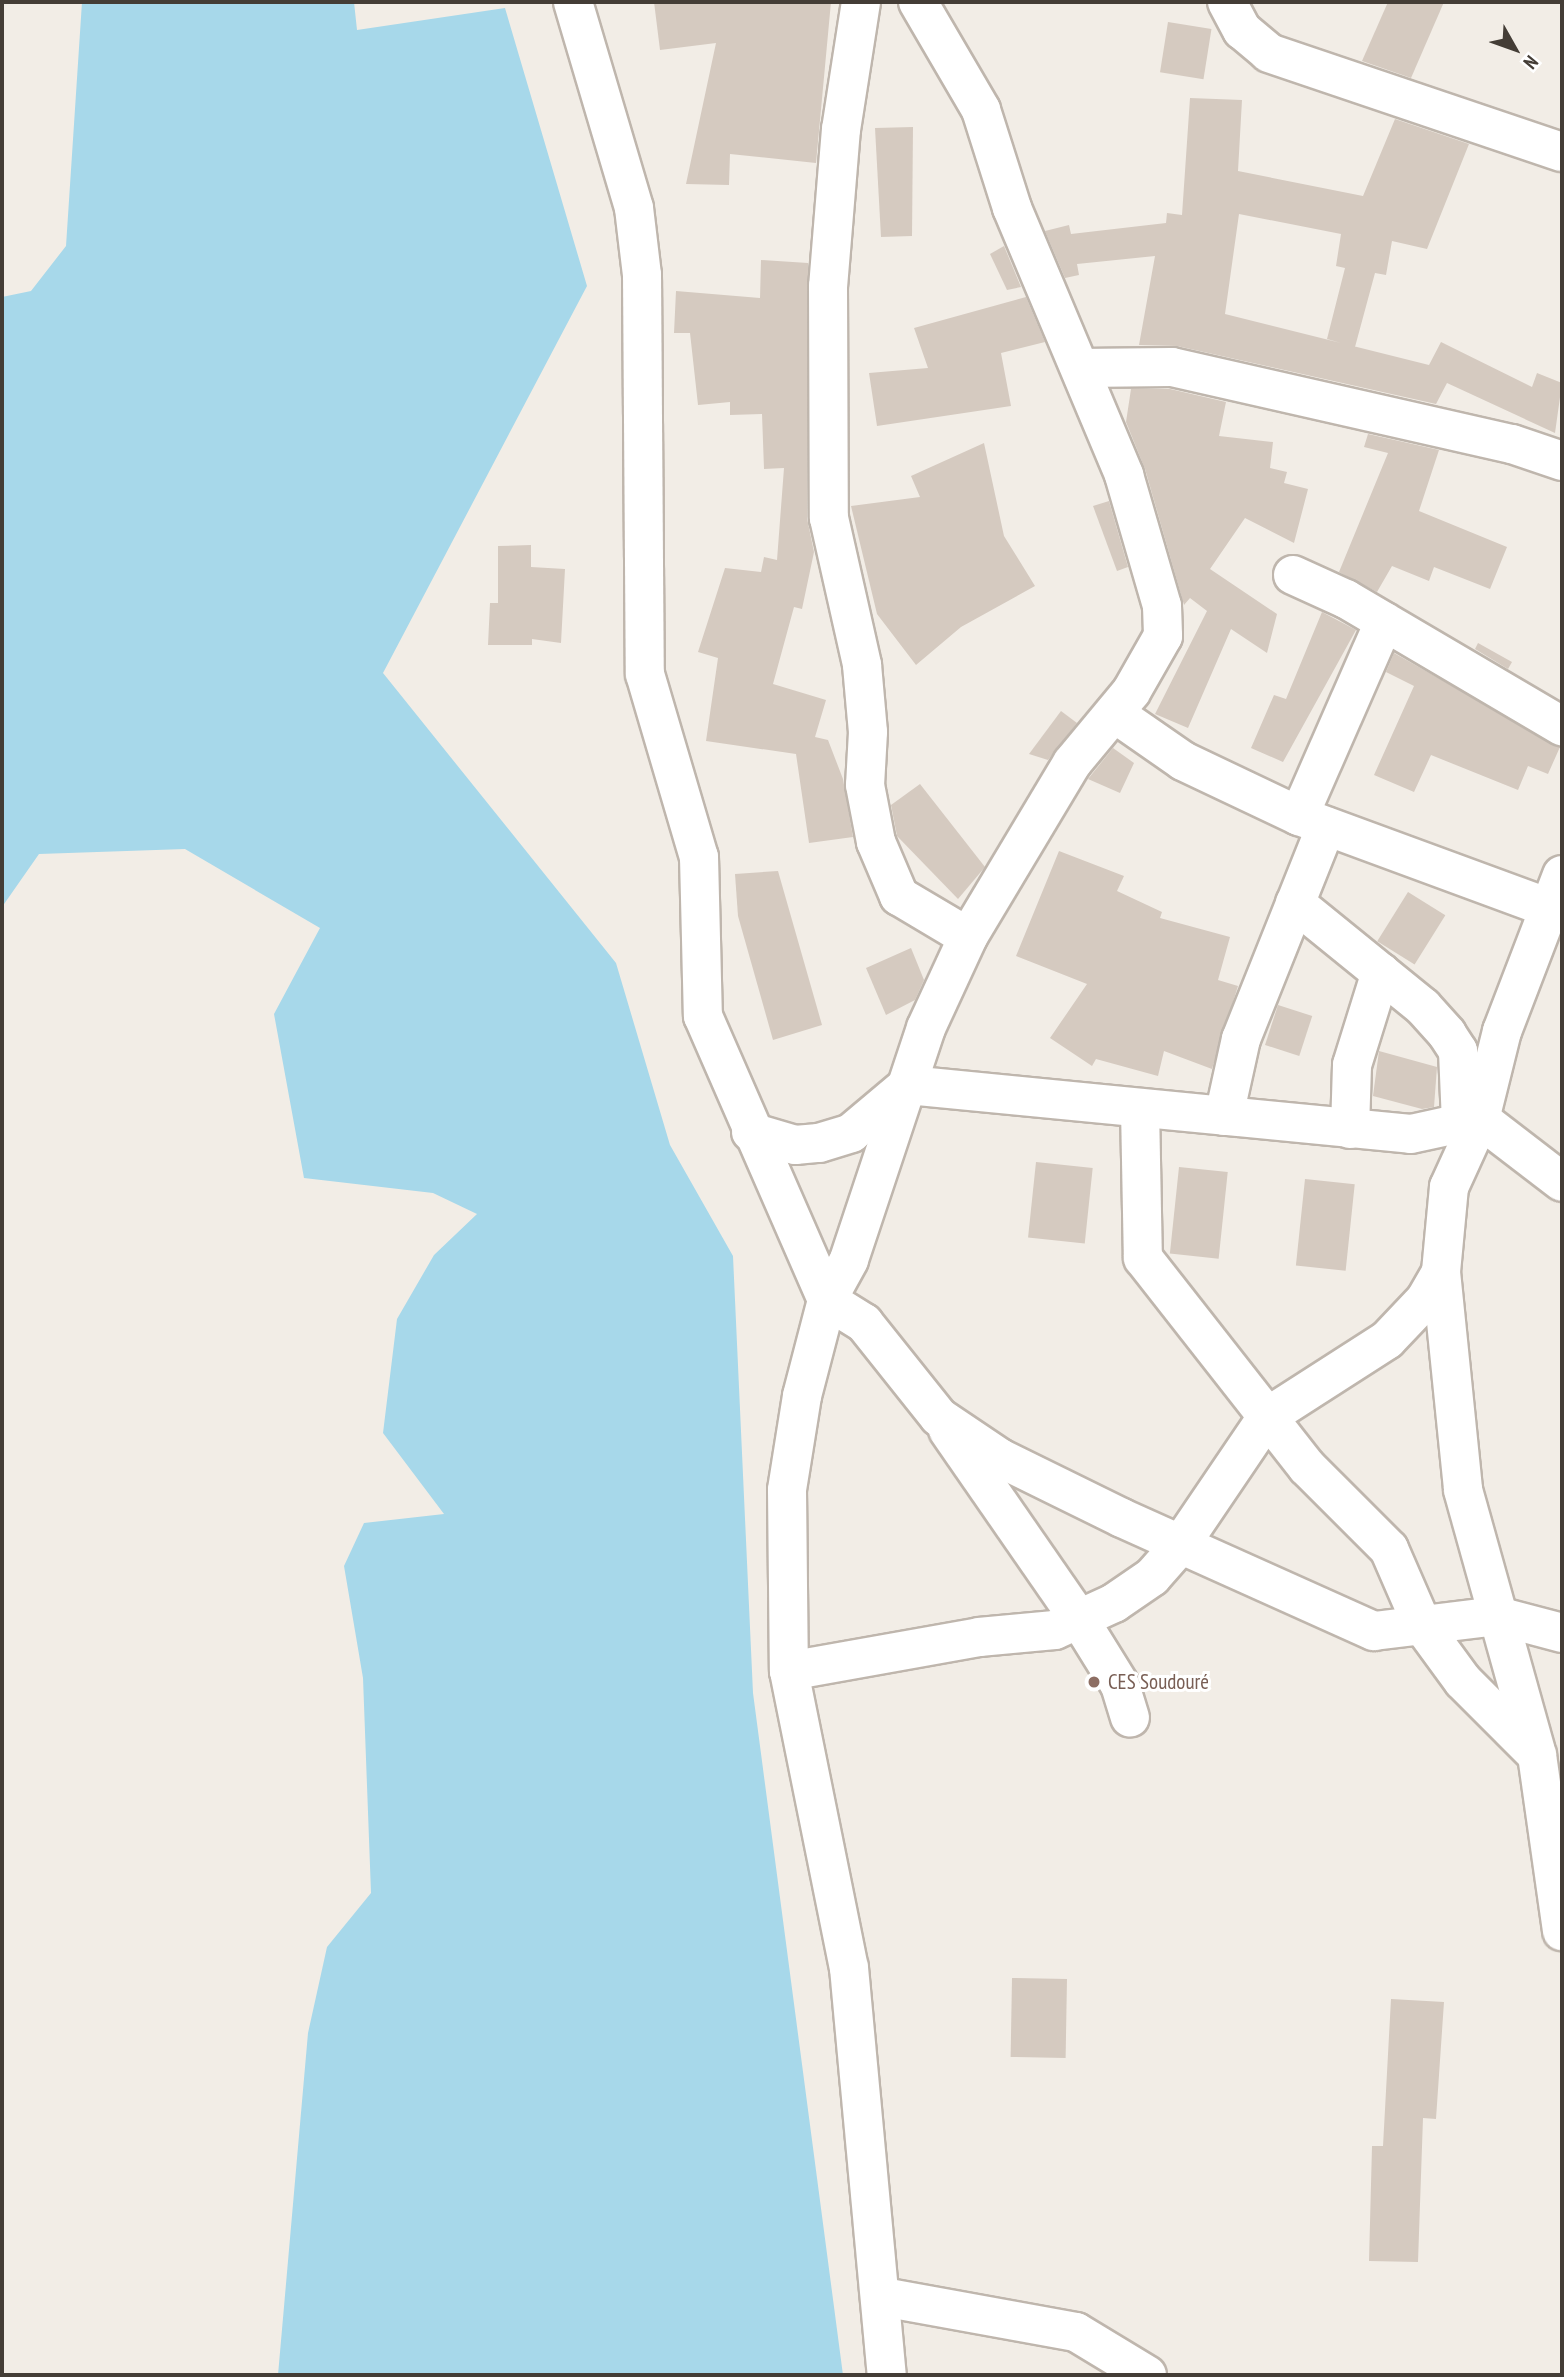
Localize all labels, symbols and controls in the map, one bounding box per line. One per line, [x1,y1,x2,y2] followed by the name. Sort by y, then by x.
[1480,14,1550,84] north arrow
[1519,51,1544,74] text: N
[1108,1669,1209,1695] place label: CES Soudouré
[1086,1674,1102,1690] marker: CES Soudouré

